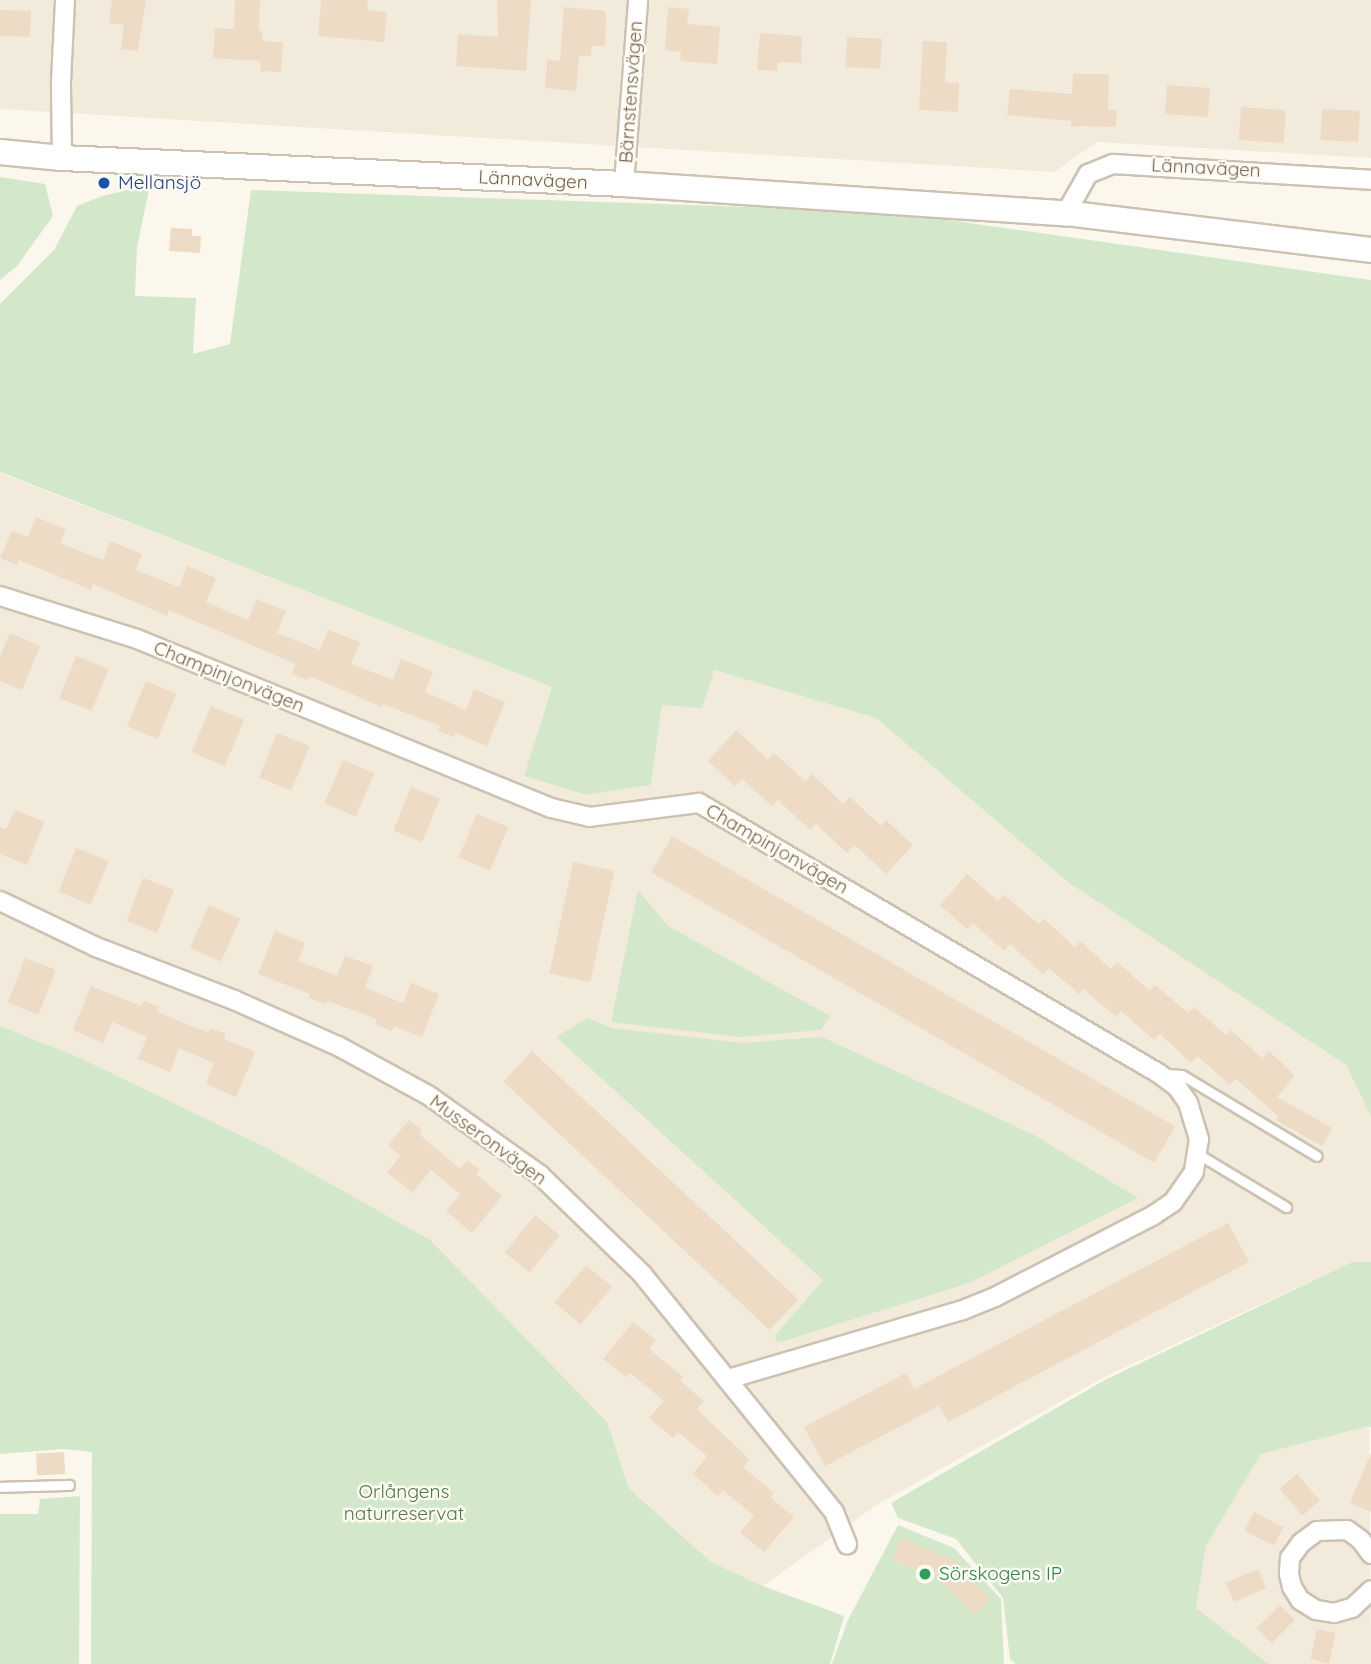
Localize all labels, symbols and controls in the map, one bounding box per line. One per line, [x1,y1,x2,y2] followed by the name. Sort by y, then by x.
[615,20,647,164] street label: Bärnstensvägen
[1151,154,1261,182] street label: Lännavägen
[478,166,588,194] street label: Lännavägen
[118,172,201,194] place label: Mellansjö
[96,175,112,191] marker: Mellansjö
[150,636,308,718] street label: Champinjonvägen
[702,799,852,899] street label: Champinjonvägen
[425,1090,551,1190] street label: Musseronvägen
[344,1481,464,1525] park label: Orlångens naturreservat
[939,1563,1062,1585] place label: Sörskogens IP
[917,1566,933,1582] marker: Sörskogens IP

